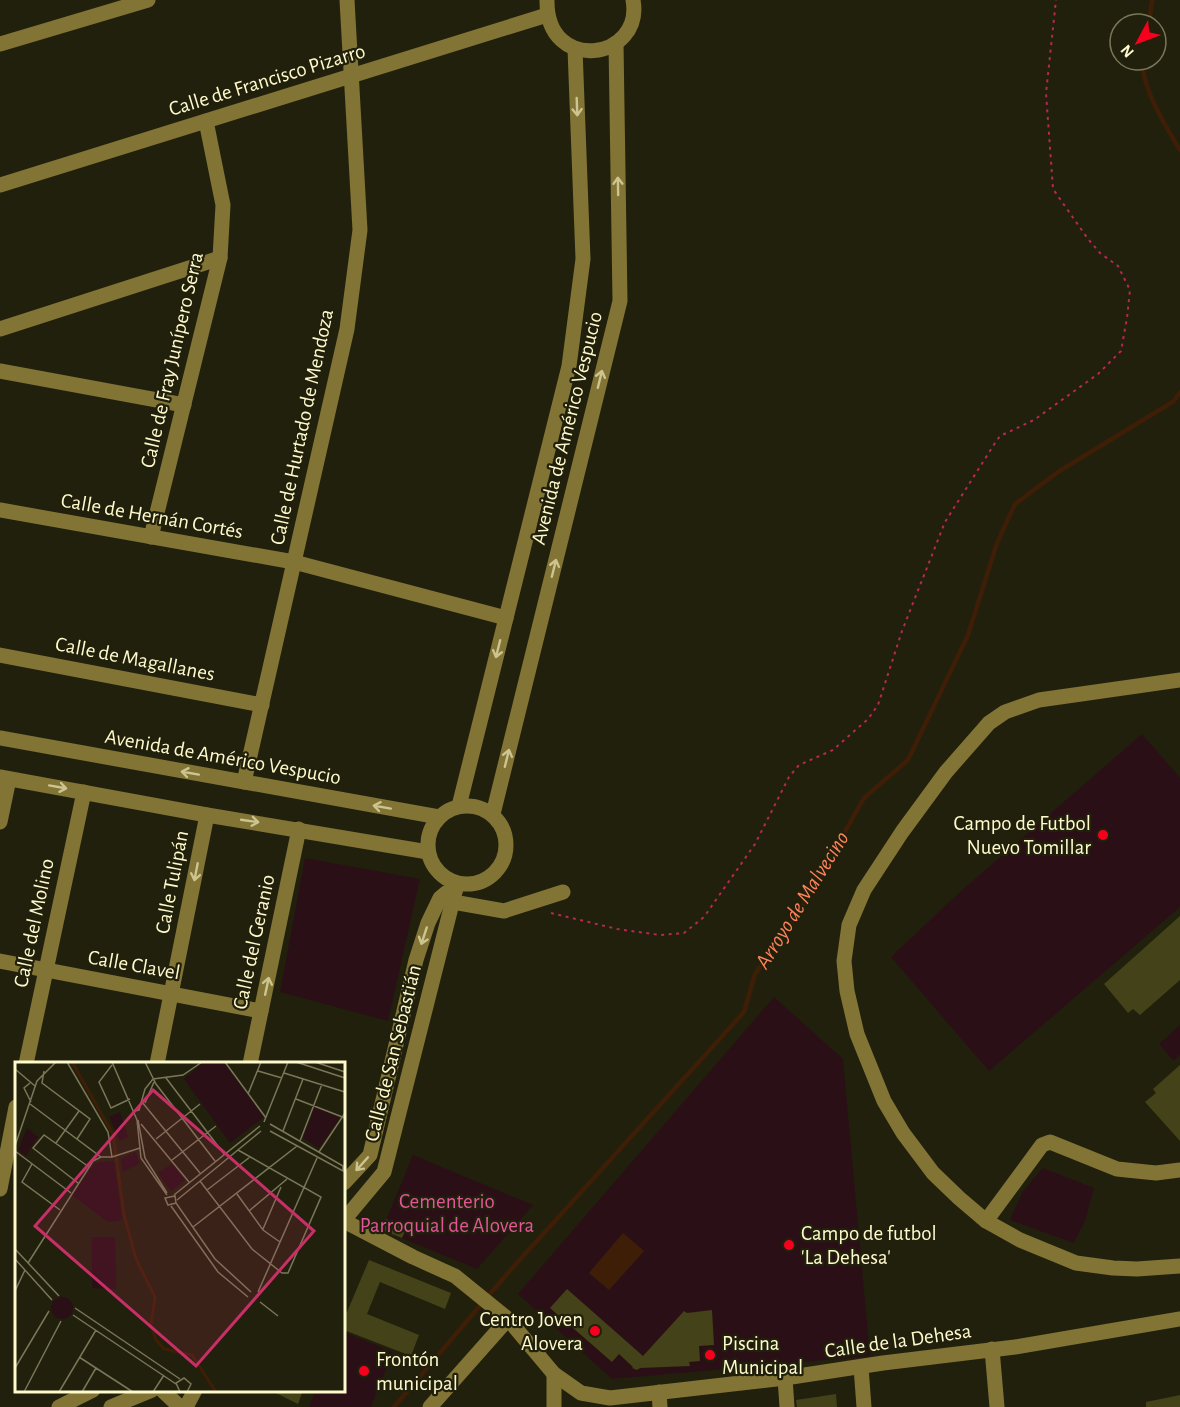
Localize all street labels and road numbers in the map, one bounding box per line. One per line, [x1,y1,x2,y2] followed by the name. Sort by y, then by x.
[166,40,368,120] street label: Calle de Francisco Pizarro
[137,250,207,470] street label: Calle de Fray Junípero Serra
[267,307,337,547] street label: Calle de Hurtado de Mendoza
[528,309,606,547] street label: Avenida de Américo Vespucio
[59,490,245,542] street label: Calle de Hernán Cortés
[53,633,217,685] street label: Calle de Magallanes
[103,726,343,788] street label: Avenida de Américo Vespucio
[152,829,192,935] street label: Calle Tulipán
[10,857,58,989] street label: Calle del Molino
[229,873,279,1011] street label: Calle del Geranio
[86,947,182,983] street label: Calle Clavel
[361,963,425,1143] street label: Calle de San Sebastián
[823,1320,973,1362] street label: Calle de la Dehesa

